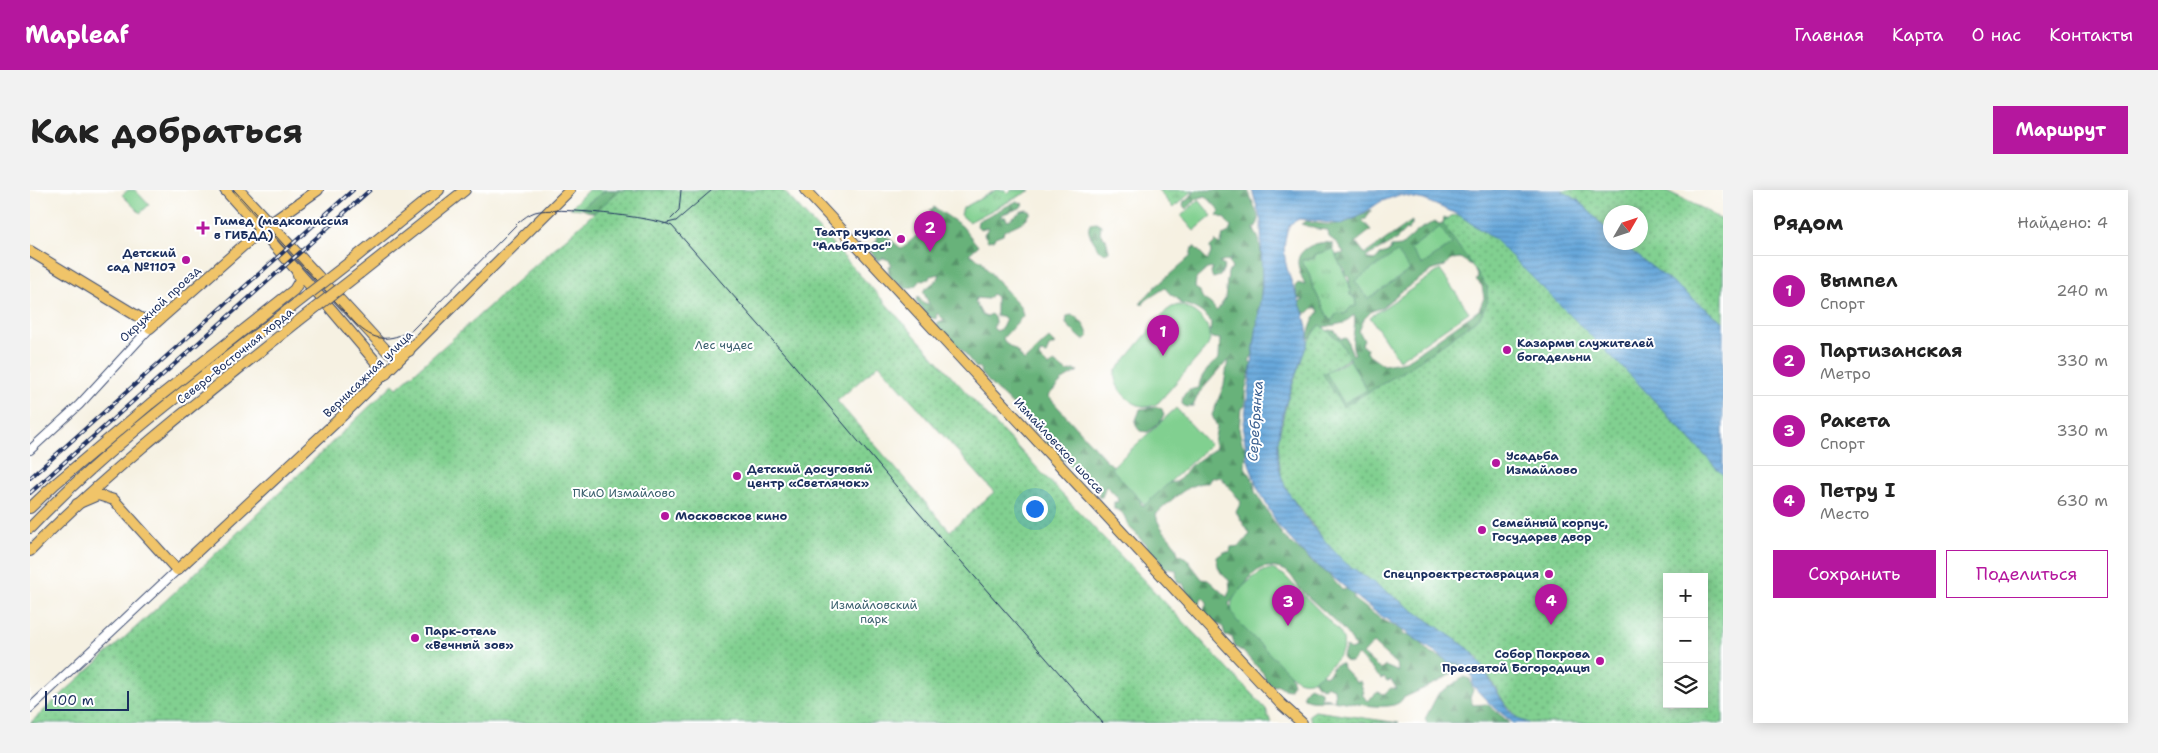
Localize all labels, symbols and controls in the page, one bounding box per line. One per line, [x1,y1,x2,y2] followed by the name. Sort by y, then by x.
[25,19,129,51] text: Mapleaf
[1794,23,1864,47] text: Главная
[1892,23,1944,47] text: Карта
[1972,23,2021,47] text: О нас
[2049,23,2133,47] text: Контакты
[1993,106,2128,154] button: Маршрут
[30,107,303,154] text: Как добраться
[1603,205,1648,250] north arrow
[1773,209,1843,237] text: Рядом
[914,211,946,252] pin: 2
[2017,212,2108,233] text: Найдено: 4
[214,213,349,243] place label: Гимед (медкомиссия в ГИБДД)
[196,221,210,235] marker: Гимед (медкомиссия в ГИБДД)
[813,224,892,254] place label: Театр кукол "Альбатрос"
[895,233,907,245] marker: Театр кукол "Альбатрос"
[107,245,177,275] place label: Детский сад №1107
[180,254,192,266] marker: Детский сад №1107
[116,262,204,346] street label: Окружной проезд
[1820,268,1897,293] text: Вымпел
[1785,280,1793,301] text: 1
[2056,280,2108,301] text: 240 m
[1820,293,1865,314] text: Спорт
[173,304,297,408] street label: Северо-Восточная хорда
[1147,315,1179,356] pin: 1
[320,327,417,421] street label: Вернисажная улица
[1517,335,1655,365] place label: Казармы служителей богадельни
[695,337,753,353] park label: Лес чудес
[1820,338,1962,363] text: Партизанская
[1501,344,1513,356] marker: Казармы служителей богадельни
[1783,350,1795,371] text: 2
[2056,350,2108,371] text: 330 m
[1820,363,1871,384] text: Метро
[1243,380,1267,462] water label: Серебрянка
[1010,395,1108,498] street label: Измайловское шоссе
[1820,408,1890,433] text: Ракета
[1783,420,1795,441] text: 3
[2056,420,2108,441] text: 330 m
[1820,433,1865,454] text: Спорт
[1506,448,1578,478] place label: Усадьба Измайлово
[1490,457,1502,469] marker: Усадьба Измайлово
[747,461,873,491] place label: Детский досуговый центр «Светлячок»
[731,470,743,482] marker: Детский досуговый центр «Светлячок»
[1820,478,1895,503] text: Петру I
[573,485,675,501] park label: ПКиО Измайлово
[1783,490,1795,511] text: 4
[2056,490,2108,511] text: 630 m
[1022,496,1048,522] your location
[1820,503,1870,524] text: Место
[675,508,788,524] place label: Московское кино
[659,510,671,522] marker: Московское кино
[1492,515,1608,545] place label: Семейный корпус, Государев двор
[1476,524,1488,536] marker: Семейный корпус, Государев двор
[1773,550,1936,598] button: Сохранить
[1946,550,2108,598] button: Поделиться
[1383,566,1539,582] place label: Спецпроектреставрация
[1543,568,1555,580] marker: Спецпроектреставрация
[1663,573,1708,708] map controls
[1663,573,1708,618] button: +
[1535,584,1567,625] pin: 4
[1272,585,1304,626] pin: 3
[831,597,918,627] park label: Измайловский парк
[1663,618,1708,663] button: −
[425,623,514,653] place label: Парк-отель «Вечный зов»
[409,632,421,644] marker: Парк-отель «Вечный зов»
[1442,646,1591,676] place label: Собор Покрова Пресвятой Богородицы
[1594,655,1606,667] marker: Собор Покрова Пресвятой Богородицы
[1663,663,1708,708] button: layers
[45,688,129,711] scale bar
[52,691,94,709] text: 100 m

